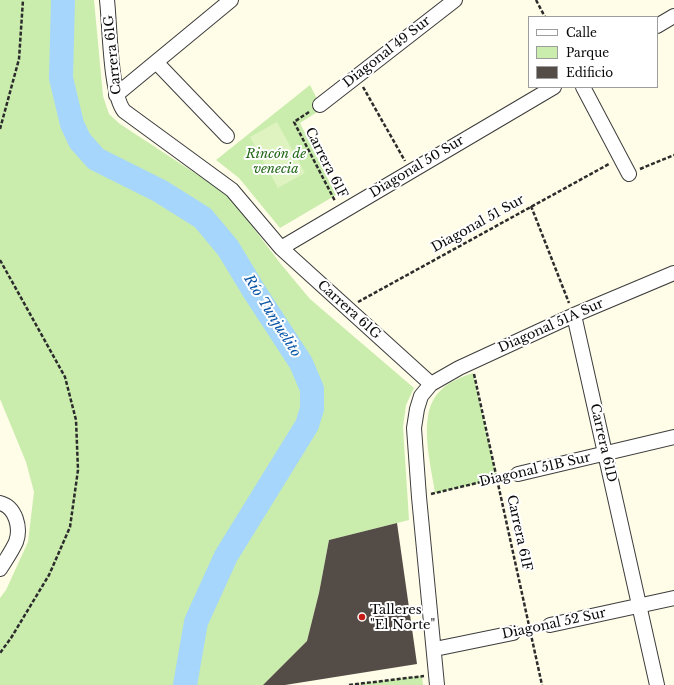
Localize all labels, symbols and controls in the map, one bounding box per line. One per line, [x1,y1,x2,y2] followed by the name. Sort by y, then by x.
[340,13,434,91] street label: Diagonal 49 Sur
[101,14,125,96] street label: Carrera 61G
[528,16,658,88] legend
[566,25,597,40] text: Calle
[566,45,609,60] text: Parque
[566,65,613,80] text: Edificio
[301,125,351,201] street label: Carrera 61F
[367,133,467,201] street label: Diagonal 50 Sur
[246,146,306,177] park label: Rincón de venecia
[429,192,527,256] street label: Diagonal 51 Sur
[240,272,304,360] water label: Río Tunjuelito
[314,277,384,343] street label: Carrera 61G
[496,296,606,356] street label: Diagonal 51A Sur
[586,402,620,484] street label: Carrera 61D
[478,450,592,490] street label: Diagonal 51B Sur
[503,494,535,572] street label: Carrera 61F
[370,602,435,633] place label: Talleres "El Norte"
[501,605,607,643] street label: Diagonal 52 Sur
[357,612,367,622] marker: Talleres "El Norte"

